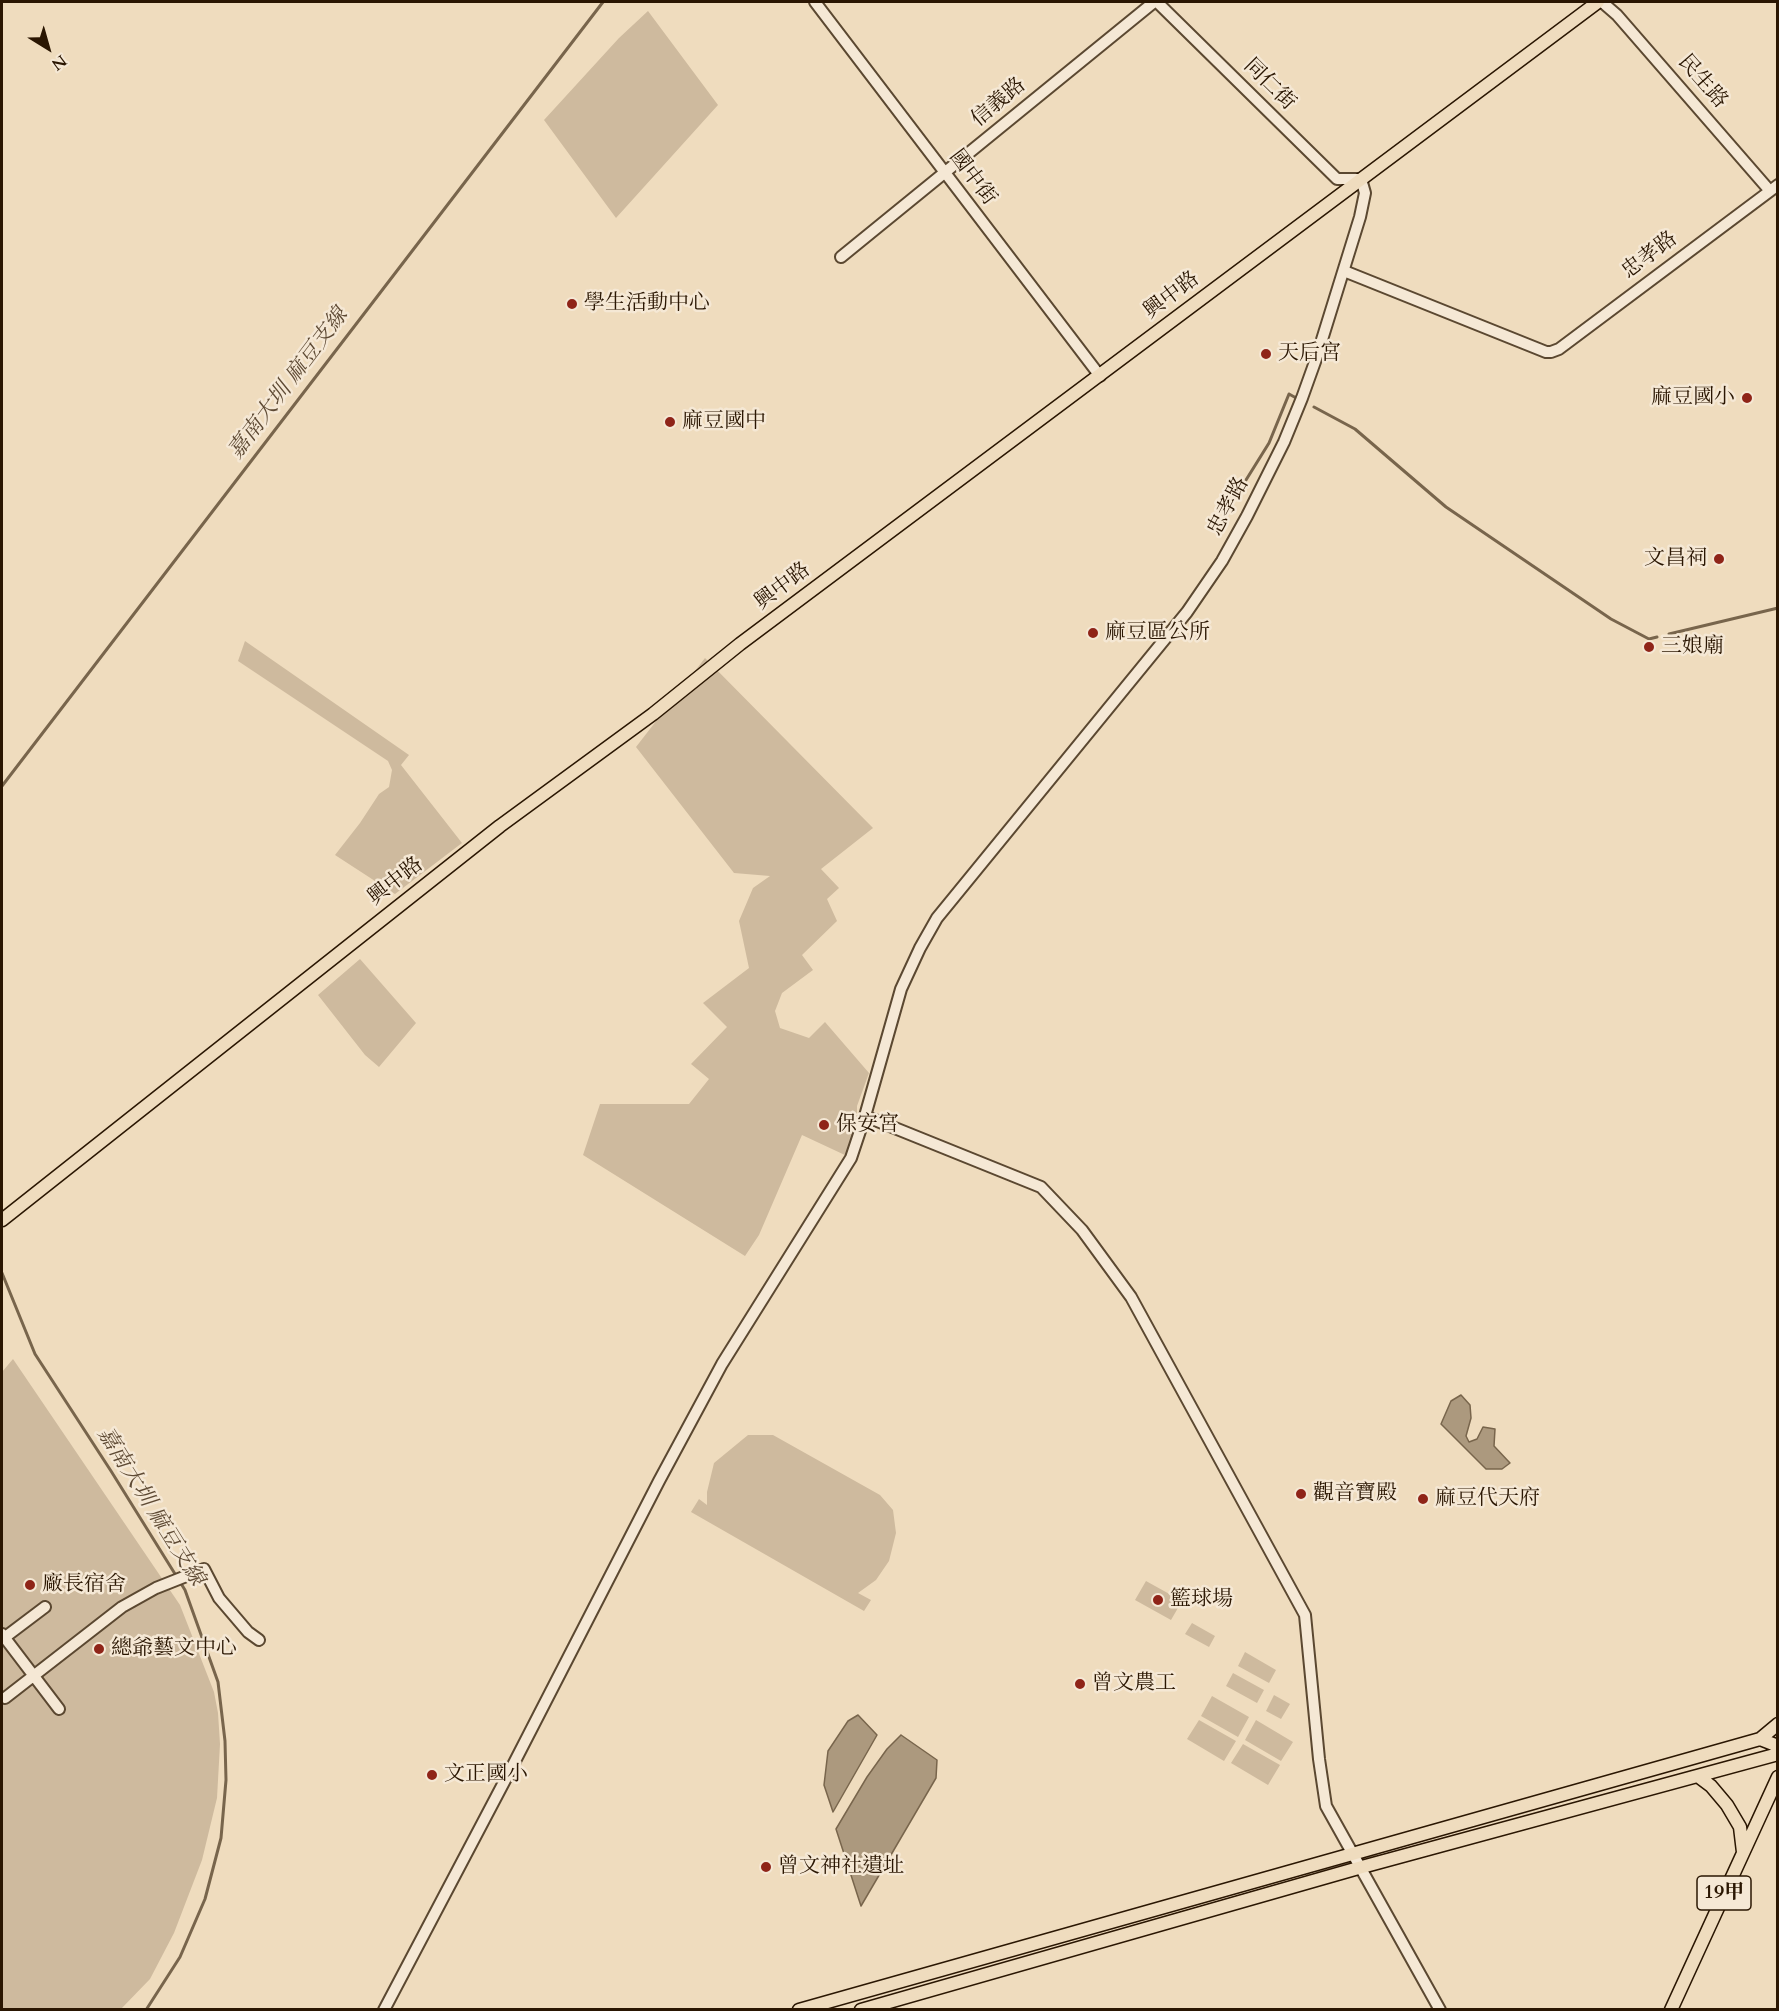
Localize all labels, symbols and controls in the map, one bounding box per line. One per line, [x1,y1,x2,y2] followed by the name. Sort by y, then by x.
[18,18,78,78] north arrow
[47,49,71,75] text: N
[1672,50,1732,114] street label: 民生路
[1238,54,1300,116] street label: 同仁街
[967,73,1031,133] street label: 信義路
[943,145,1001,211] street label: 國中街
[1617,227,1683,285] street label: 忠孝路
[1139,267,1205,325] street label: 興中路
[584,291,710,317] place label: 學生活動中心
[565,297,579,311] marker: 學生活動中心
[224,303,354,465] water label: 嘉南大圳 麻豆支線
[1278,341,1341,367] place label: 天后宮
[1259,347,1273,361] marker: 天后宮
[1651,385,1735,411] place label: 麻豆國小
[1740,391,1754,405] marker: 麻豆國小
[682,409,766,435] place label: 麻豆國中
[663,415,677,429] marker: 麻豆國中
[1203,473,1255,541] street label: 忠孝路
[1644,546,1707,572] place label: 文昌祠
[1712,552,1726,566] marker: 文昌祠
[750,558,816,616] street label: 興中路
[1105,620,1210,646] place label: 麻豆區公所
[1086,626,1100,640] marker: 麻豆區公所
[1661,634,1724,660] place label: 三娘廟
[1642,640,1656,654] marker: 三娘廟
[363,853,429,911] street label: 興中路
[836,1112,899,1138] place label: 保安宮
[817,1118,831,1132] marker: 保安宮
[91,1423,209,1591] water label: 嘉南大圳 麻豆支線
[1313,1481,1397,1507] place label: 觀音寶殿
[1435,1486,1540,1512] place label: 麻豆代天府
[1294,1487,1308,1501] marker: 觀音寶殿
[1416,1492,1430,1506] marker: 麻豆代天府
[42,1572,126,1598] place label: 廠長宿舍
[23,1578,37,1592] marker: 廠長宿舍
[1170,1587,1233,1613] place label: 籃球場
[1151,1593,1165,1607] marker: 籃球場
[111,1636,237,1662] place label: 總爺藝文中心
[92,1642,106,1656] marker: 總爺藝文中心
[1092,1671,1176,1697] place label: 曾文農工
[1073,1677,1087,1691] marker: 曾文農工
[444,1762,528,1788] place label: 文正國小
[425,1768,439,1782] marker: 文正國小
[778,1854,904,1880] place label: 曾文神社遺址
[759,1860,773,1874] marker: 曾文神社遺址
[1697,1876,1751,1910] road number: 19甲

